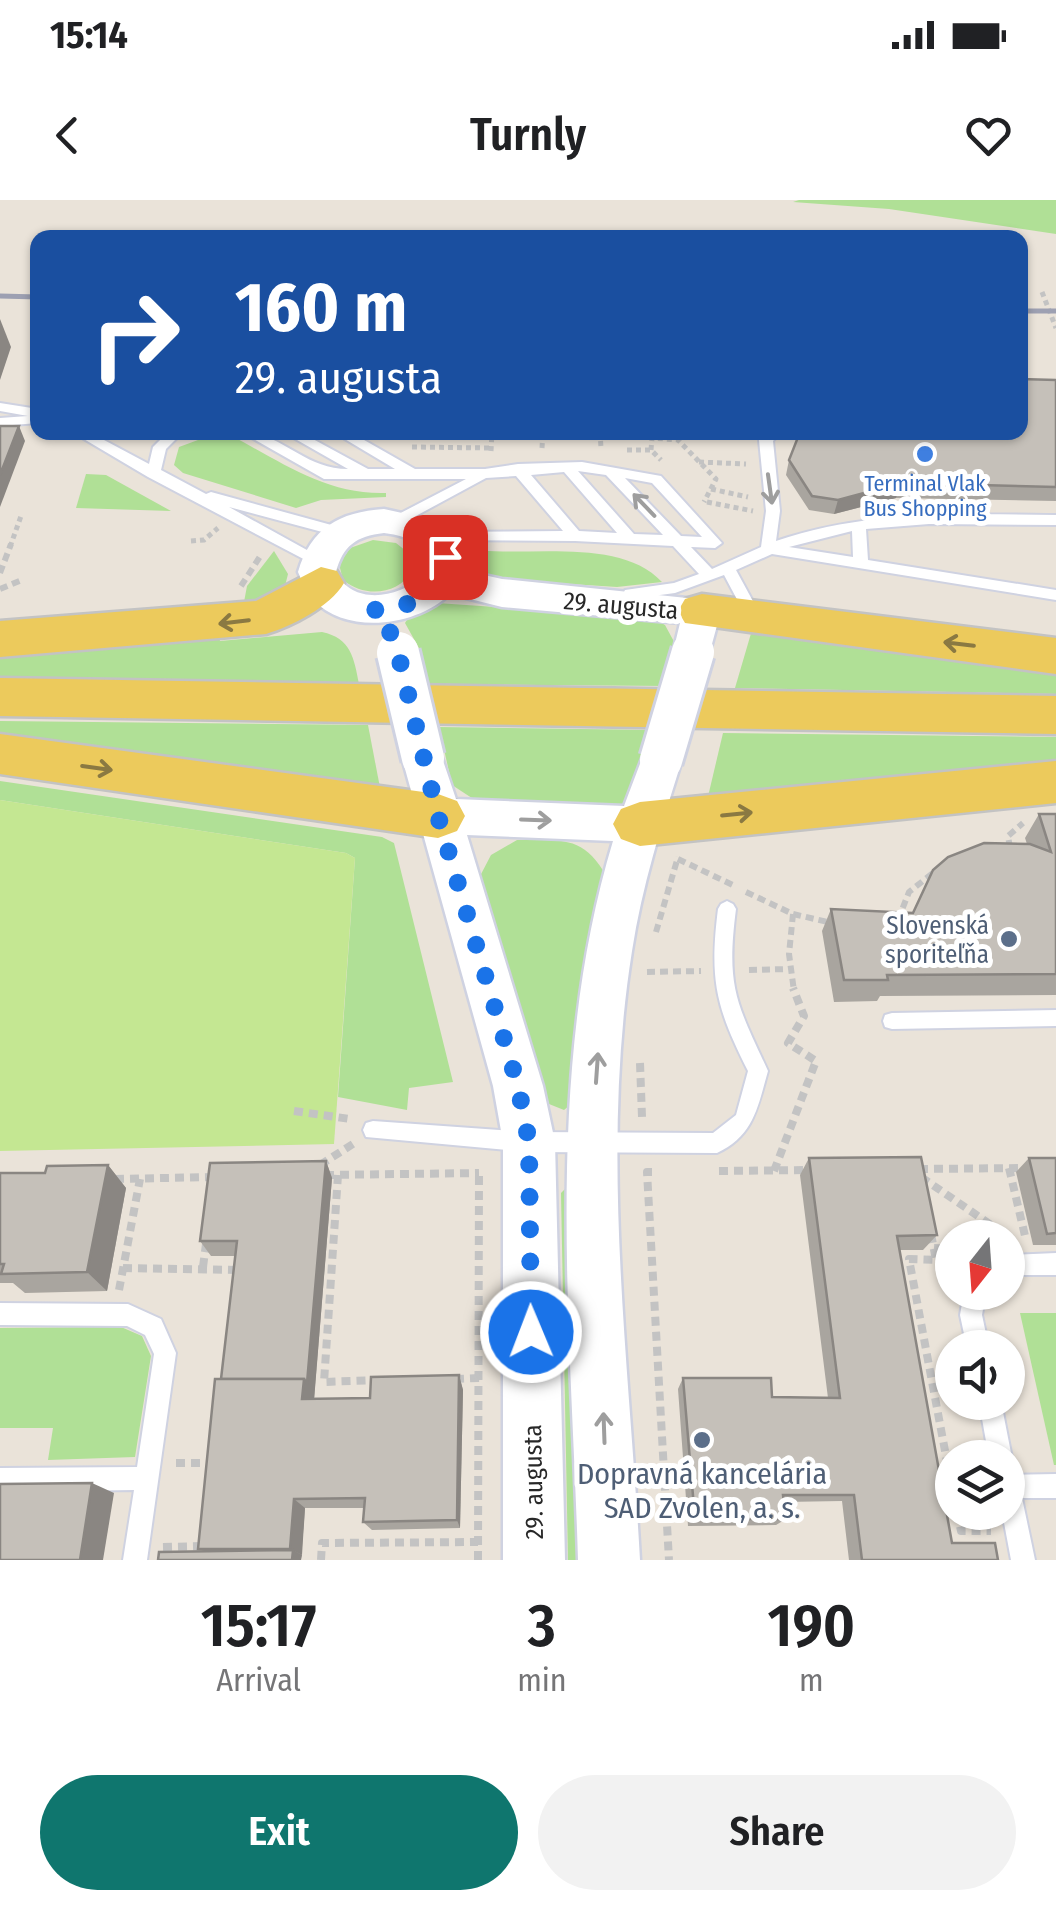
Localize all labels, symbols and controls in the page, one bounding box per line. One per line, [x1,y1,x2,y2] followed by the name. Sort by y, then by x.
[50,12,128,58] text: 15:14
[40,108,95,163] icon: back
[470,108,586,162] text: Turnly
[961,108,1016,163] icon: heart
[235,266,407,350] text: 160 m
[70,270,200,400] icon: right
[235,351,442,405] text: 29. augusta
[914,443,936,465] marker: Terminal Vlak Bus Shopping
[863,470,987,522] place label: Terminal Vlak Bus Shopping
[762,472,780,505] one-way arrow
[632,494,656,518] one-way arrow
[403,515,488,600] pin
[418,530,473,585] icon: arrive
[562,586,680,626] street label: 29. augusta
[218,613,251,632] one-way arrow
[944,634,976,652] one-way arrow
[80,759,112,777] one-way arrow
[720,804,752,823] one-way arrow
[519,811,551,830] one-way arrow
[885,911,989,970] place label: Slovenská sporiteľňa
[998,928,1020,950] marker: Slovenská sporiteľňa
[588,1052,607,1084] one-way arrow
[935,1220,1025,1310] north arrow
[935,1220,1025,1530] map controls
[479,1280,583,1384] position arrow
[935,1330,1025,1420] button: sound
[595,1412,614,1444] one-way arrow
[518,1424,550,1540] street label: 29. augusta
[691,1429,713,1451] marker: Dopravná kancelária SAD Zvolen, a. s.
[935,1440,1025,1530] button: layers
[577,1456,827,1526] place label: Dopravná kancelária SAD Zvolen, a. s.
[201,1590,316,1662] text: 15:17
[528,1590,556,1662] text: 3
[767,1590,855,1662] text: 190
[216,1661,301,1699] text: Arrival
[517,1661,567,1699] text: min
[799,1661,824,1699] text: m
[40,1775,518,1890] button: Exit
[538,1775,1016,1890] button: Share

